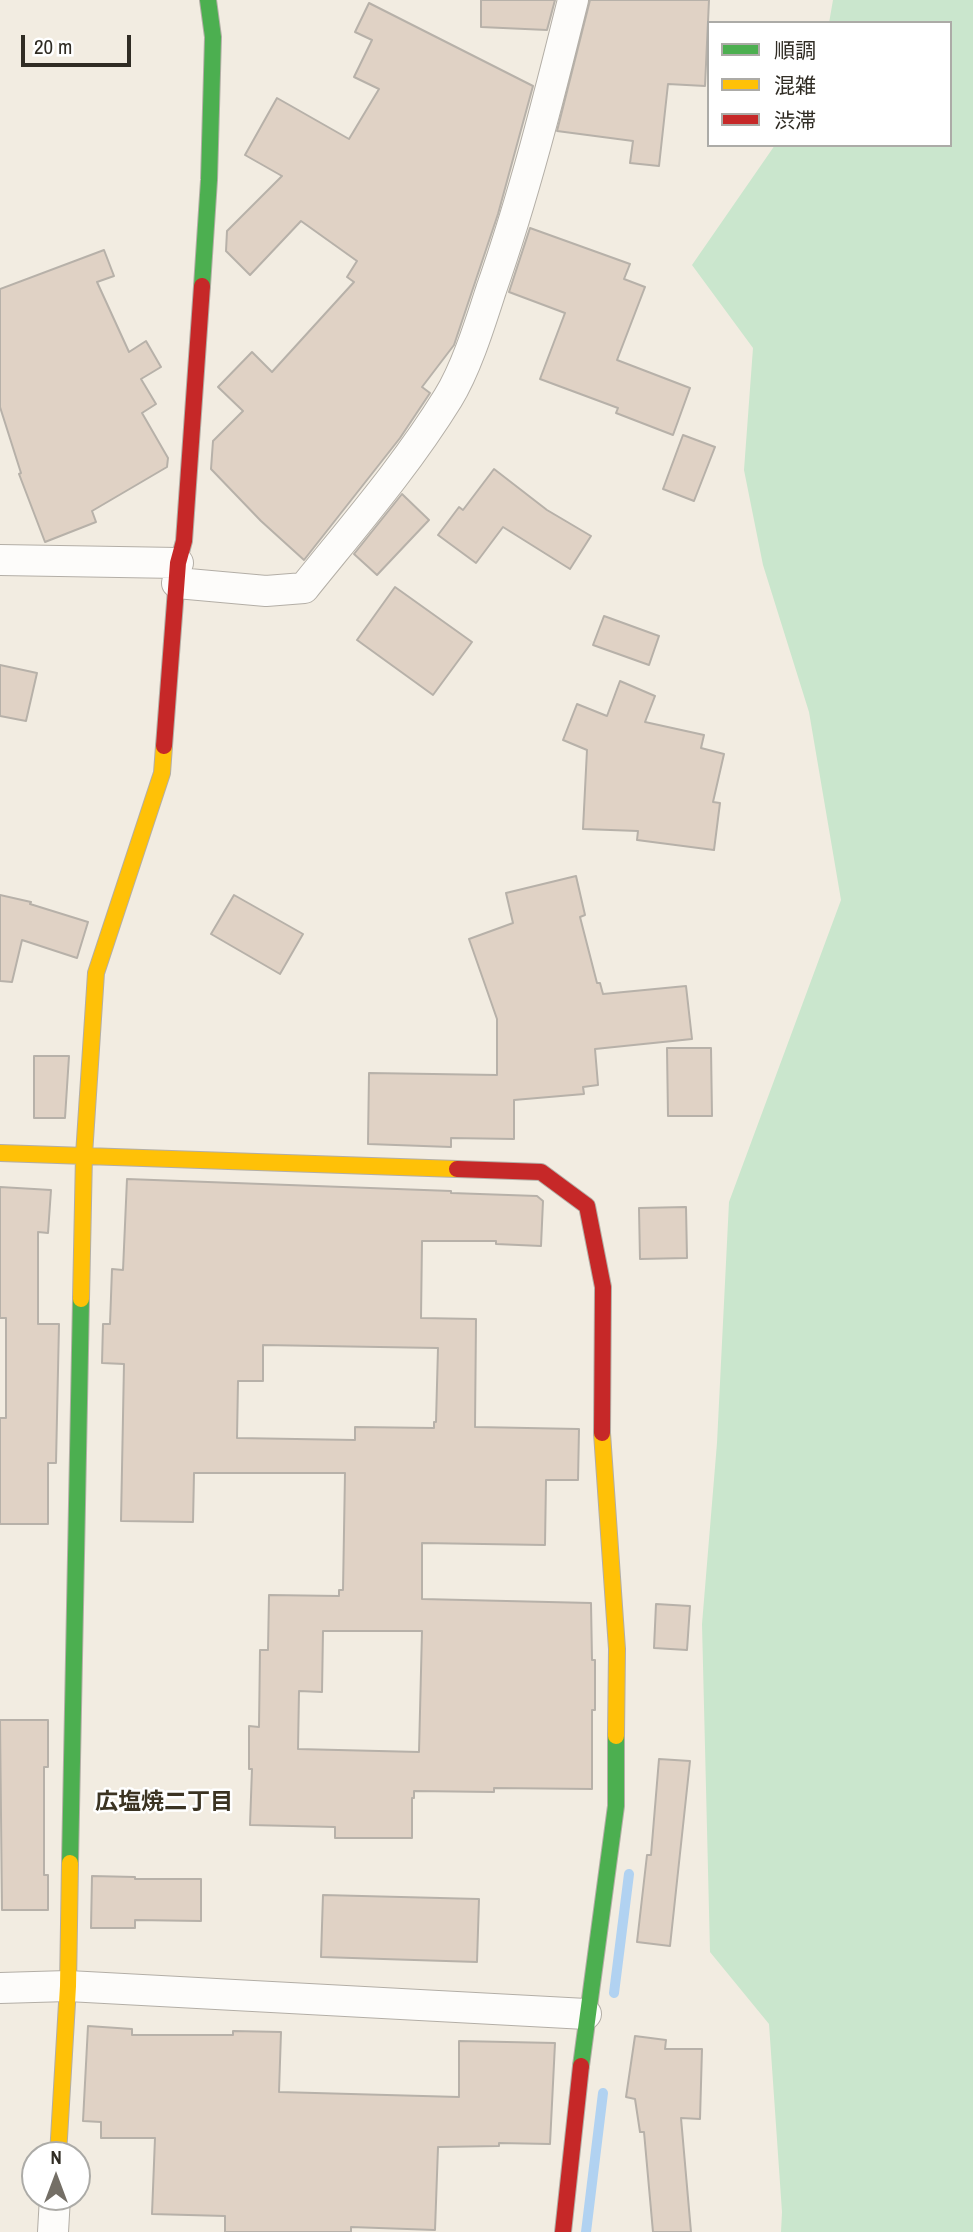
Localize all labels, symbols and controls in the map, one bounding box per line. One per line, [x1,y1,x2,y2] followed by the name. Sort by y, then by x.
[24,21,135,65] scale bar
[707,21,952,147] legend
[34,32,72,61] text: 20 m
[774,36,816,65] text: 順調
[774,71,816,100] text: 混雑
[774,106,816,135] text: 渋滞
[95,1789,233,1817] district label: 広塩焼二丁目
[21,2141,91,2211] north arrow
[50,2144,62,2170] text: N

